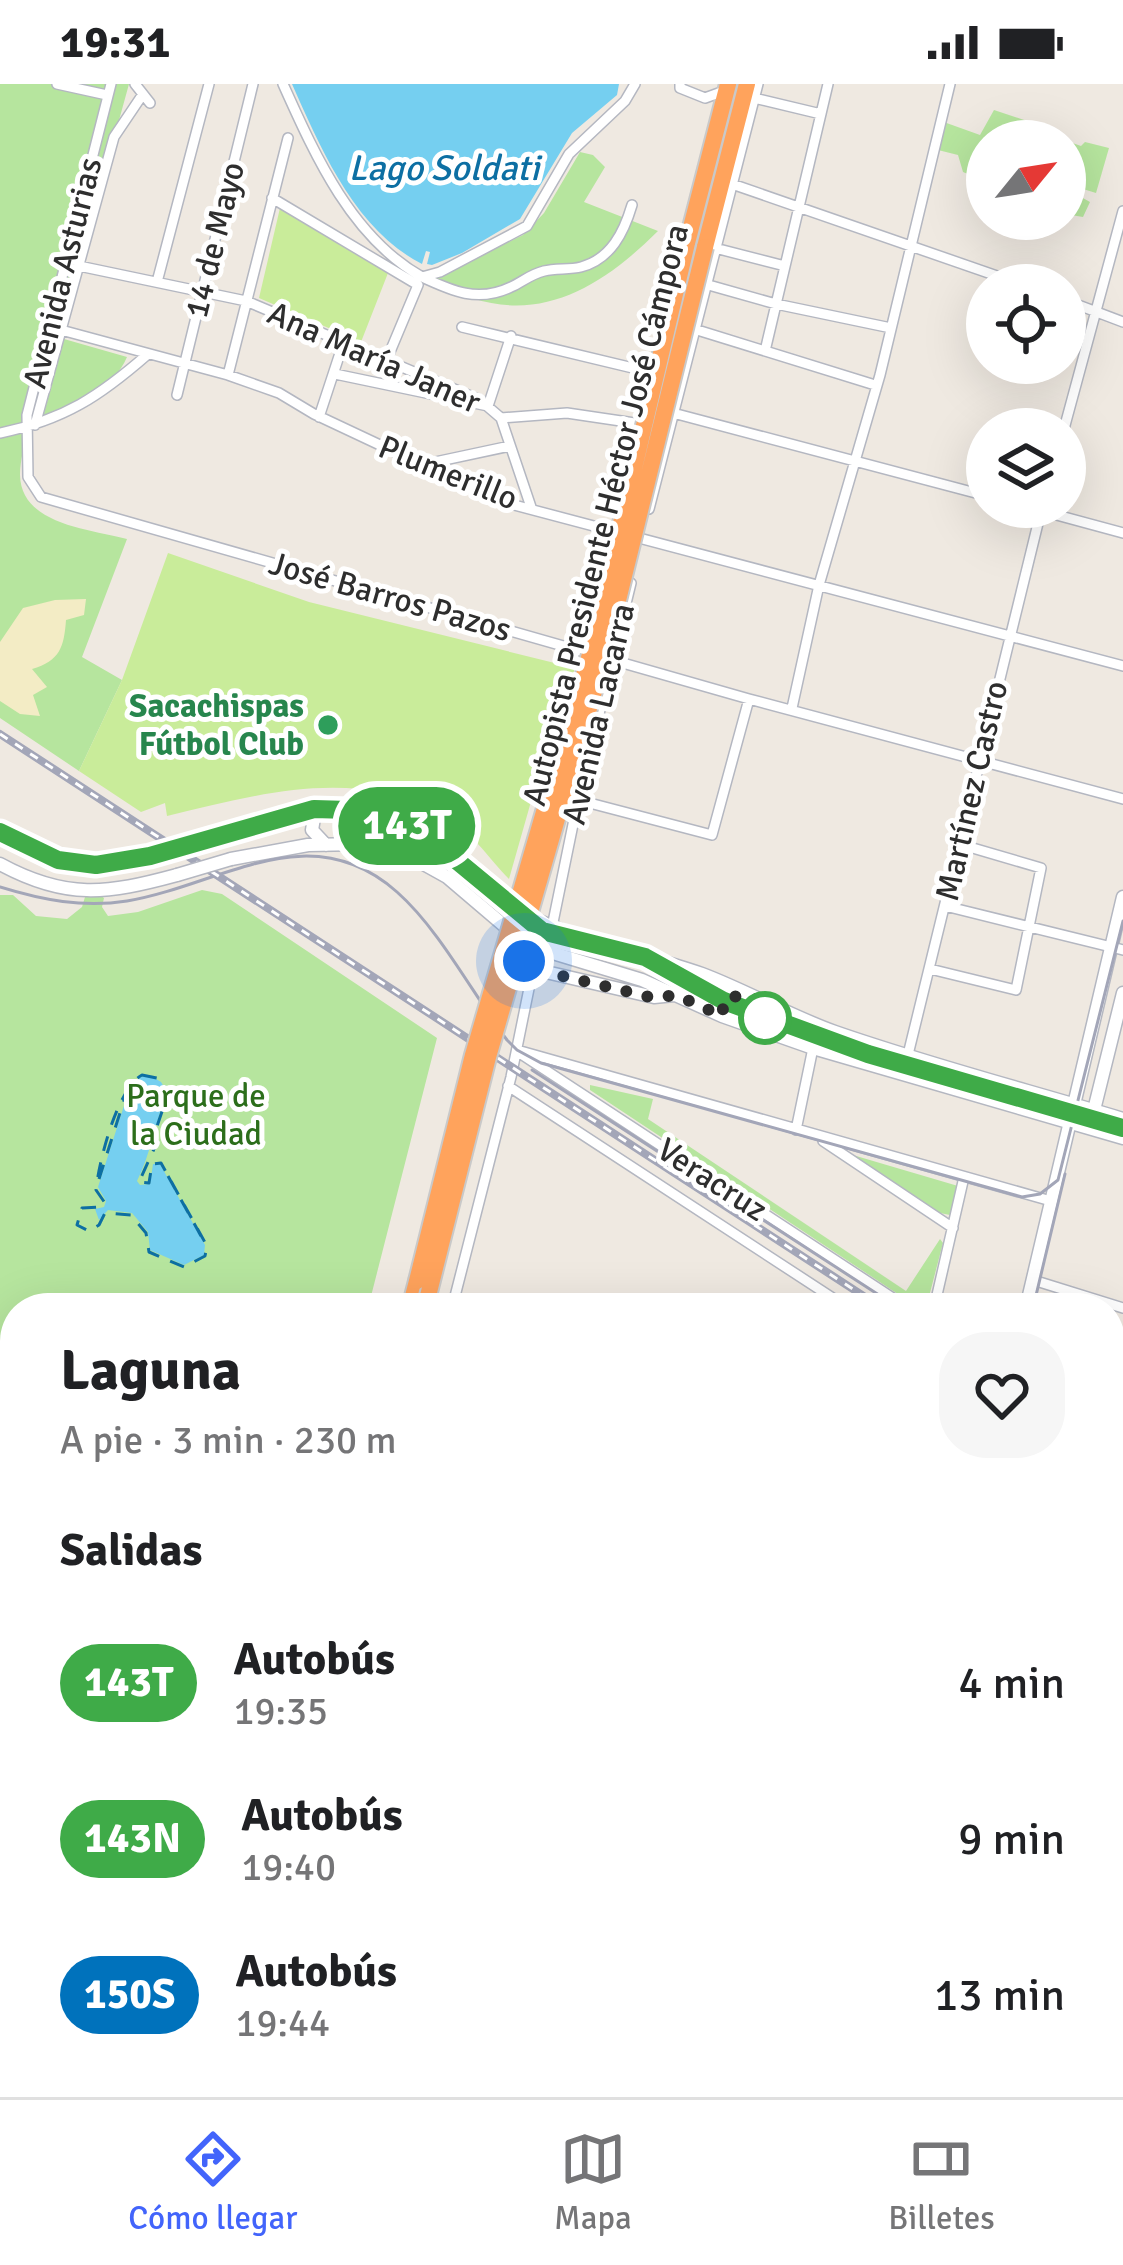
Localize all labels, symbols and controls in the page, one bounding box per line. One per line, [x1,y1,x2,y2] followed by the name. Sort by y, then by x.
[60,15,170,70] text: 19:31
[966,120,1086,240] north arrow
[966,120,1086,528] map controls
[349,146,543,191] water label: Lago Soldati
[15,153,111,393] street label: Avenida Asturias
[176,158,254,322] street label: 14 de Mayo
[514,220,698,810] street label: Autopista Presidente Héctor José Cámpora
[966,264,1086,384] button: locate
[261,293,487,423] street label: Ana María Janer
[966,408,1086,528] button: layers
[372,427,524,519] street label: Plumerillo
[264,543,516,651] street label: José Barros Pazos
[554,599,644,829] street label: Avenida Lacarra
[927,677,1017,905] street label: Martínez Castro
[129,686,304,765] place label: Sacachispas Fútbol Club
[315,712,341,738] marker: Sacachispas Fútbol Club
[323,787,491,865] line badge: 143T
[362,800,452,851] text: 143T
[494,931,554,991] your location
[740,993,790,1043] unlabelled marker
[126,1076,266,1155] park label: Parque de la Ciudad
[649,1129,775,1231] street label: Veracruz
[939,1332,1065,1458] button: heart
[60,1335,241,1406] text: Laguna
[60,1416,397,1464] text: A pie · 3 min · 230 m
[60,1523,202,1578] text: Salidas
[233,1632,395,1687] text: Autobús
[958,1656,1065,1711] text: 4 min
[84,1657,173,1708] text: 143T
[233,1687,328,1735] text: 19:35
[241,1788,403,1843] text: Autobús
[958,1812,1065,1867] text: 9 min
[84,1813,181,1864] text: 143N
[241,1843,336,1891] text: 19:40
[235,1944,397,1999] text: Autobús
[934,1968,1065,2023] text: 13 min
[84,1969,175,2020] text: 150S
[235,1999,330,2047] text: 19:44
[128,2126,297,2239] tab: Cómo llegar
[554,2126,632,2239] tab: Mapa
[888,2126,995,2239] tab: Billetes

